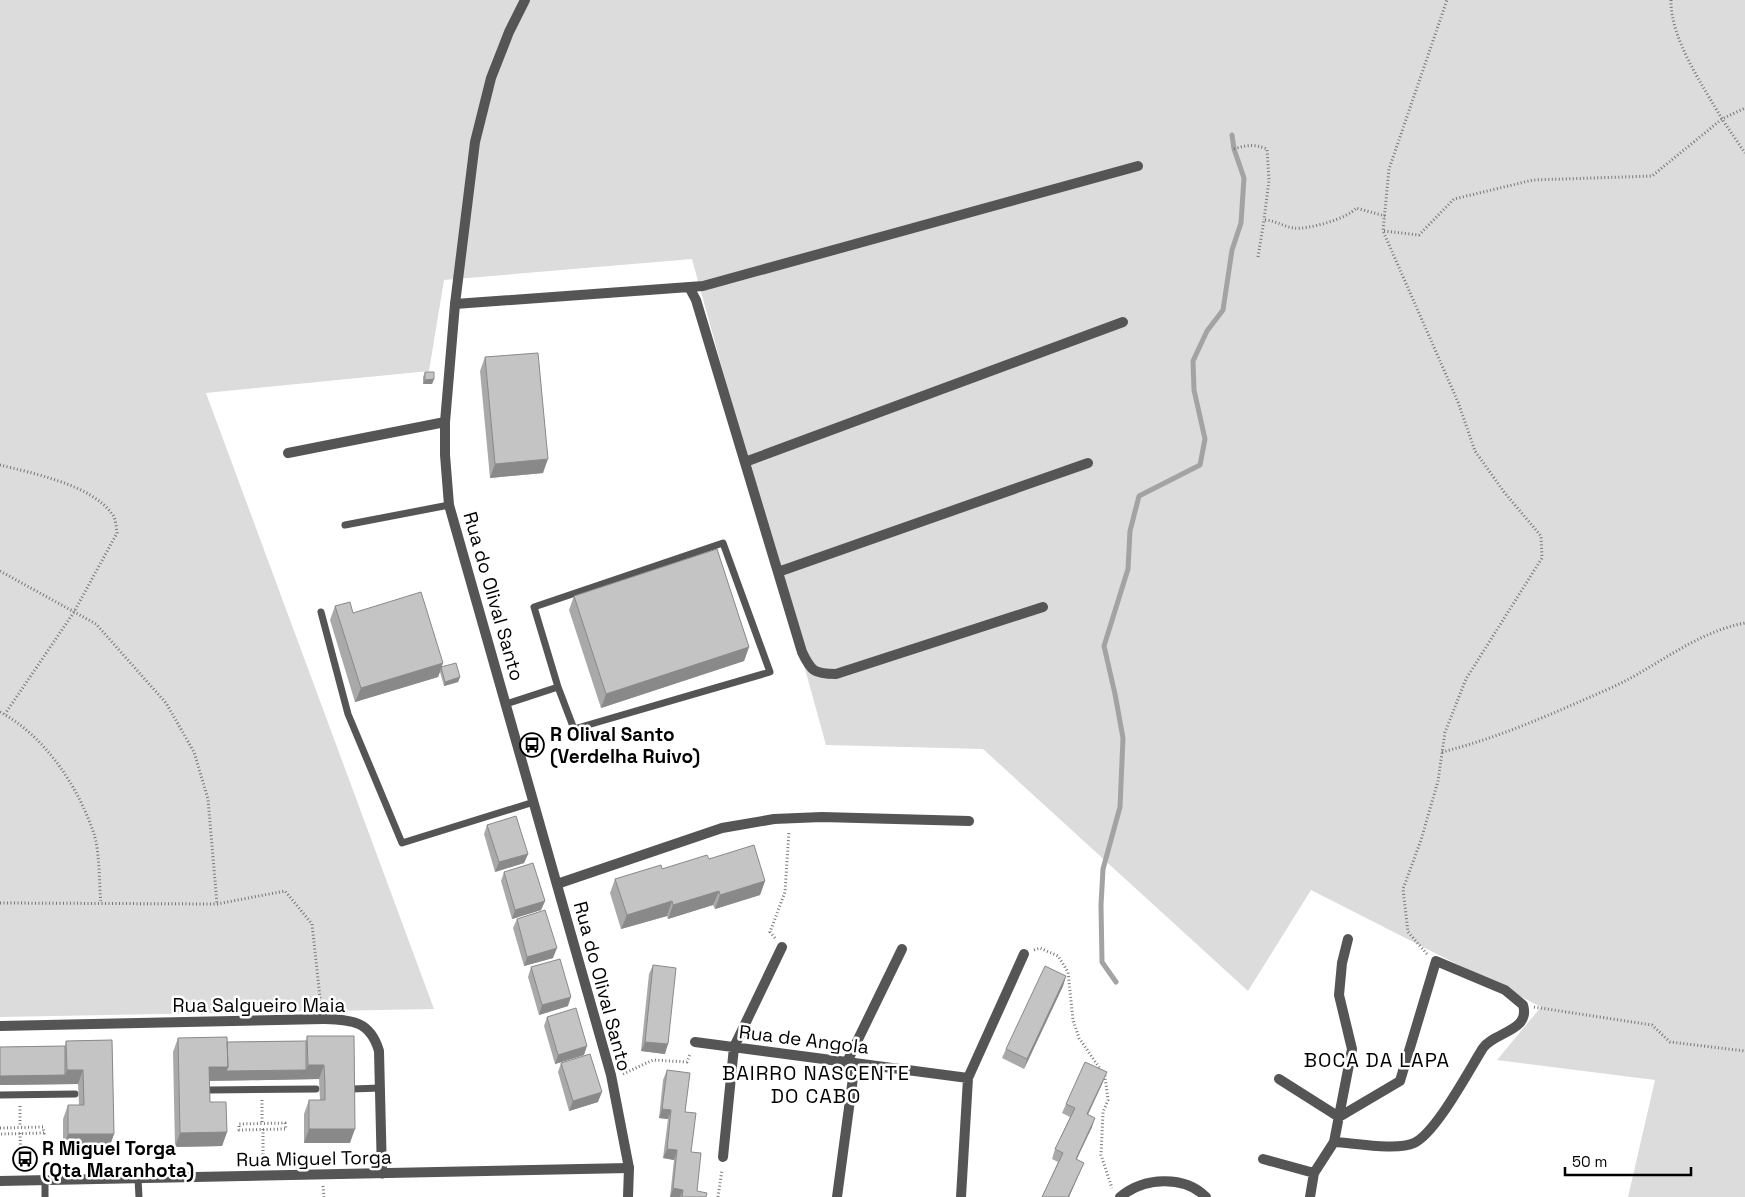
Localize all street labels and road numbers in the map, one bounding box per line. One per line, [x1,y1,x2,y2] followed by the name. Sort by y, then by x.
[457,509,530,684] street label: Rua do Olival Santo
[568,898,637,1074] street label: Rua do Olival Santo
[173,993,345,1018] street label: Rua Salgueiro Maia
[738,1019,870,1060] street label: Rua de Angola
[236,1145,392,1172] street label: Rua Miguel Torga

